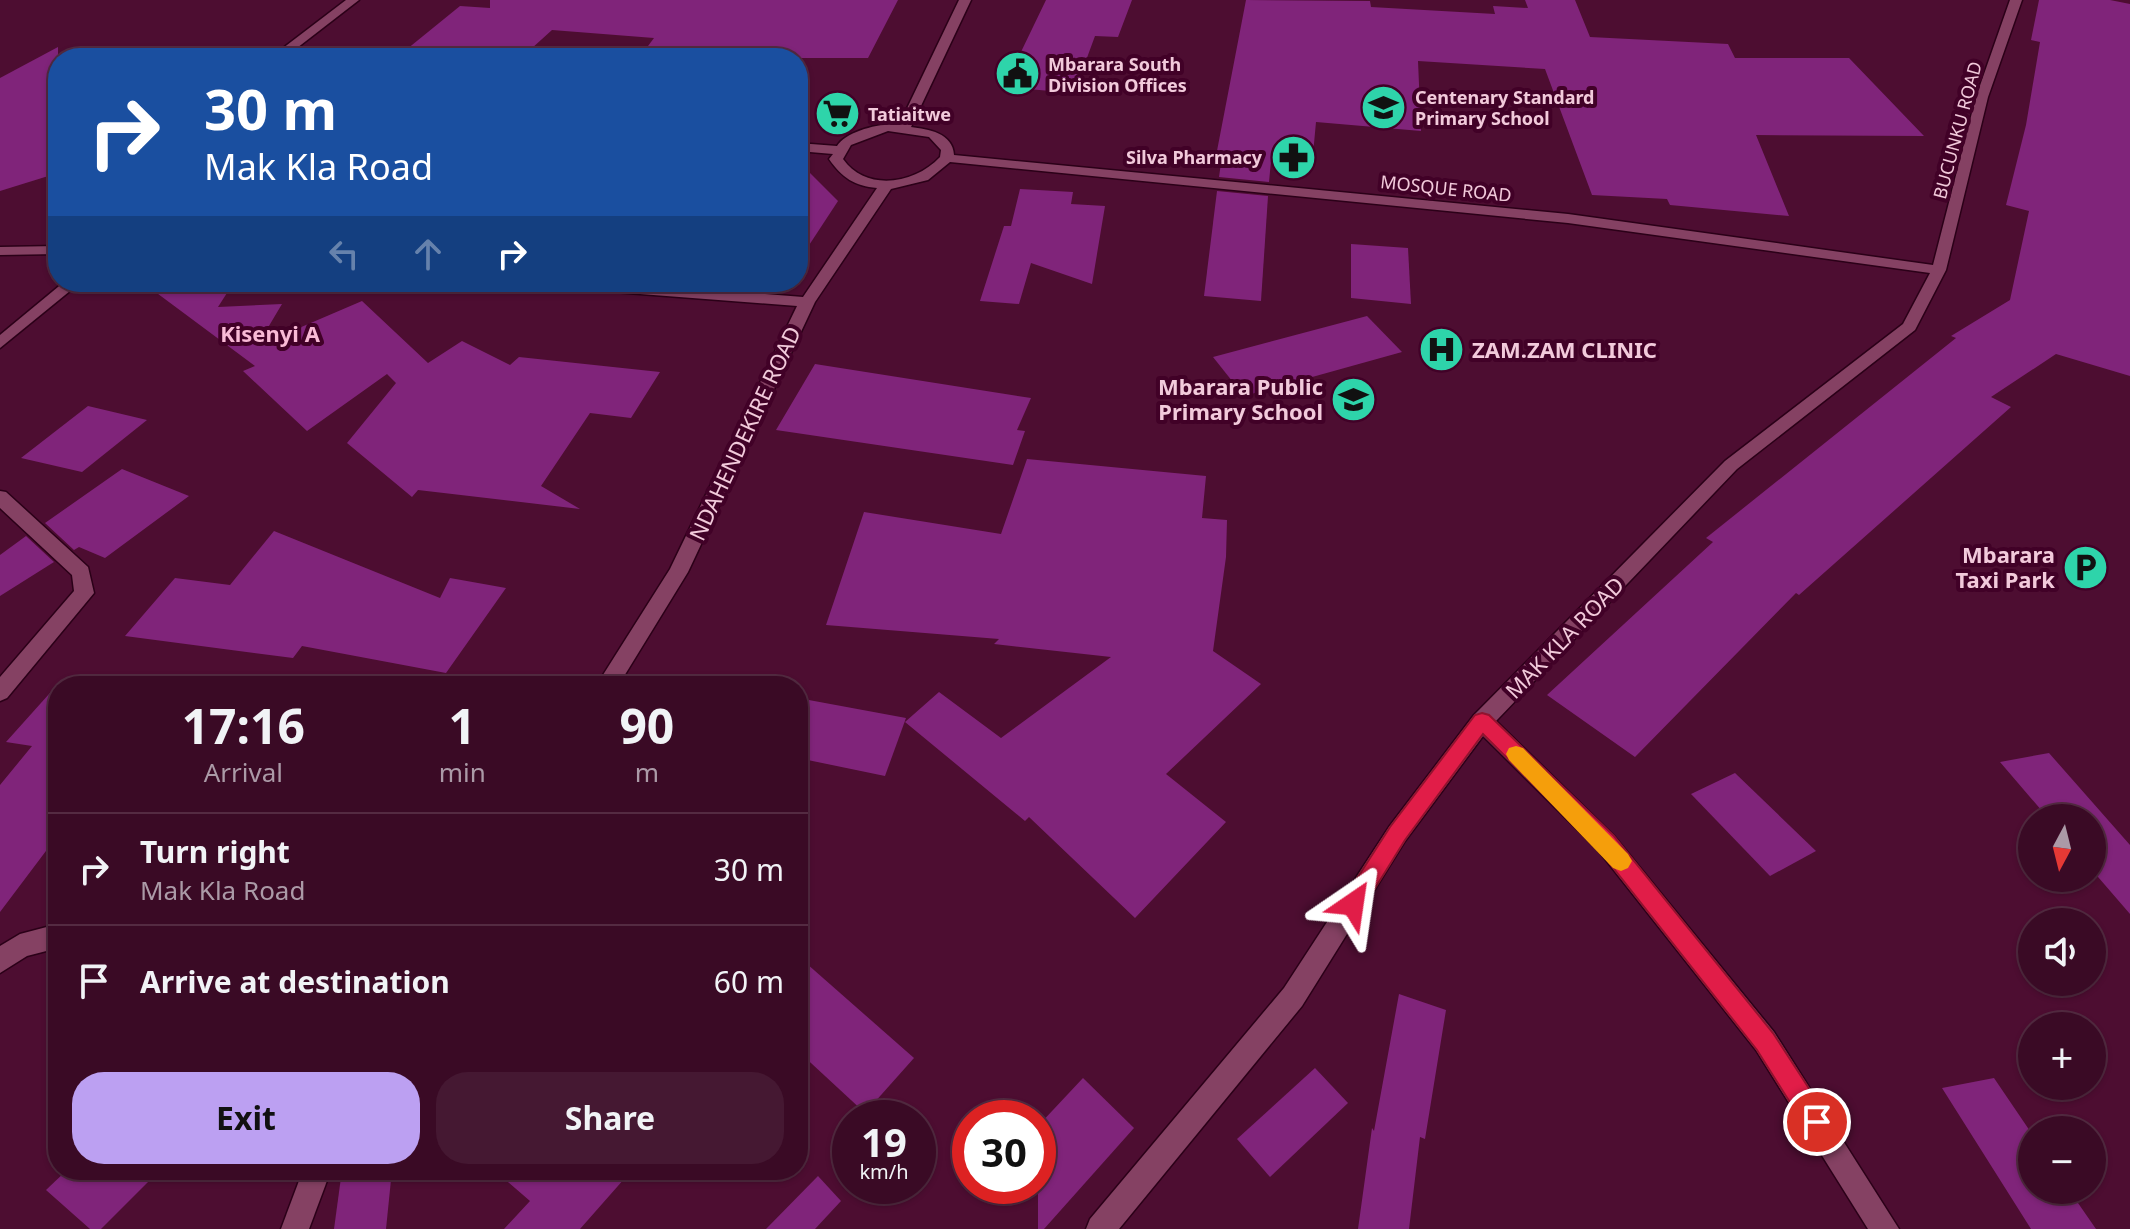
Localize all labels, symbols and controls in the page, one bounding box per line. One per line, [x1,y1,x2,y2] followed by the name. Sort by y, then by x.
[993,50,1041,98] public building icon: Mbarara South Division Offices
[1048,52,1187,97] place label: Mbarara South Division Offices
[1927,59,1987,201] street label: BUCUNKU ROAD
[204,70,337,146] text: 30 m
[72,80,176,184] icon: right
[1360,83,1408,131] school or university icon: Centenary Standard Primary School
[1415,85,1594,130] place label: Centenary Standard Primary School
[813,90,861,138] supermarket icon: Tatiaitwe
[868,102,951,126] place label: Tatiaitwe
[1269,133,1317,181] pharmacy icon: Silva Pharmacy
[204,142,433,191] text: Mak Kla Road
[1126,145,1263,169] place label: Silva Pharmacy
[1379,169,1513,207] street label: MOSQUE ROAD
[322,232,366,276] icon: left
[406,232,450,276] icon: ahead
[490,232,534,276] icon: right
[220,318,321,348] district label: Kisenyi A
[681,321,807,545] street label: NDAHENDEKIRE ROAD
[1417,325,1465,373] hospital icon: ZAM.ZAM CLINIC
[1472,334,1657,364] place label: ZAM.ZAM CLINIC
[1158,371,1323,426] place label: Mbarara Public Primary School
[1330,375,1378,423] school or university icon: Mbarara Public Primary School
[1956,539,2055,594] place label: Mbarara Taxi Park
[2062,543,2110,591] parking icon: Mbarara Taxi Park
[1498,569,1630,705] street label: MAK KLA ROAD
[182,693,305,758] text: 17:16
[448,693,476,758] text: 1
[619,693,674,758] text: 90
[204,754,283,790] text: Arrival
[439,754,486,790] text: min
[635,754,659,790] text: m
[2018,804,2106,892] north arrow
[2018,804,2106,1204] map controls
[140,831,290,872] text: Turn right
[72,847,116,891] icon: right
[714,849,784,890] text: 30 m
[1311,862,1395,946] position arrow
[140,872,305,908] text: Mak Kla Road
[2018,908,2106,996] button: sound
[72,959,116,1003] icon: arrive
[140,961,450,1002] text: Arrive at destination
[714,961,784,1002] text: 60 m
[2018,1012,2106,1100] button: +
[72,1072,420,1164] button: Exit
[436,1072,784,1164] button: Share
[1783,1088,1851,1156] pin
[952,1100,1056,1204] speed limit sign: 30
[1795,1100,1839,1144] icon: arrive
[861,1114,907,1169] text: 19
[2018,1116,2106,1204] button: −
[859,1158,909,1185] text: km/h

